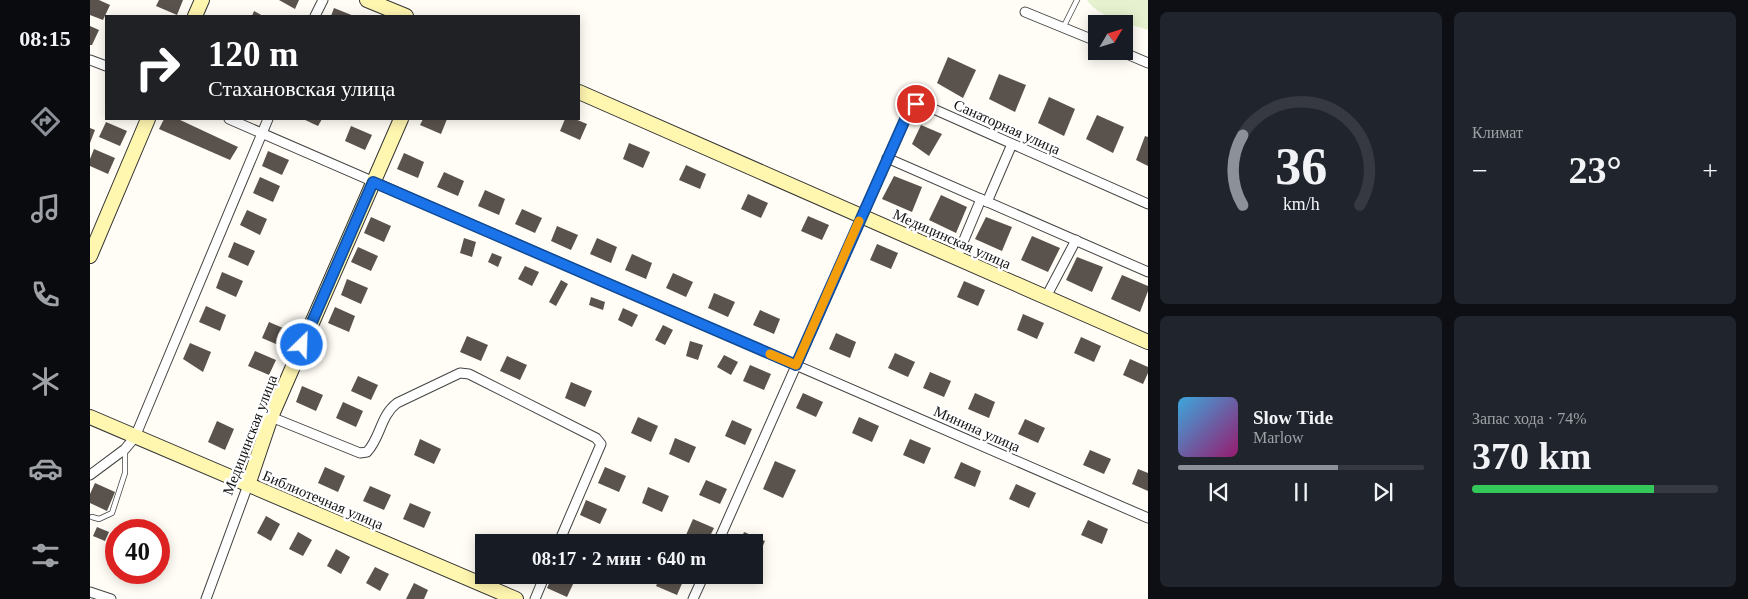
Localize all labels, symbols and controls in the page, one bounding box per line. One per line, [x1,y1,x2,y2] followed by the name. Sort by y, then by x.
[1088,15,1132,60] north arrow
[1088,15,1133,60] map controls
[19,26,71,51] text: 08:15
[125,35,190,100] icon: right
[208,35,298,74] text: 120 m
[208,76,395,101] text: Стахановская улица
[895,83,937,125] pin
[902,90,930,118] icon: arrive
[951,96,1063,158] street label: Санаторная улица
[28,104,63,139] icon: directions
[1472,124,1523,141] text: Климат
[1275,138,1327,195] text: 36
[1568,149,1622,191] text: 23°
[1472,155,1488,186] text: −
[1702,155,1718,186] text: +
[28,191,63,226] icon: music
[1283,194,1319,214] text: km/h
[891,206,1014,272] street label: Медицинская улица
[28,277,63,312] icon: phone
[275,318,327,370] position arrow
[28,364,63,399] icon: climate
[220,372,280,497] street label: Медицинская улица
[931,403,1023,455] street label: Минина улица
[1253,407,1333,428] text: Slow Tide
[1472,410,1587,427] text: Запас хода · 74%
[1253,429,1304,446] text: Marlow
[1472,435,1591,477] text: 370 km
[28,451,63,486] icon: car
[260,467,386,533] street label: Библиотечная улица
[1205,478,1233,506] icon: previous
[1287,478,1315,506] icon: pause
[1369,478,1397,506] icon: next
[105,519,170,584] speed limit sign: 40
[28,538,63,573] icon: filters
[532,548,706,569] text: 08:17 · 2 мин · 640 m

